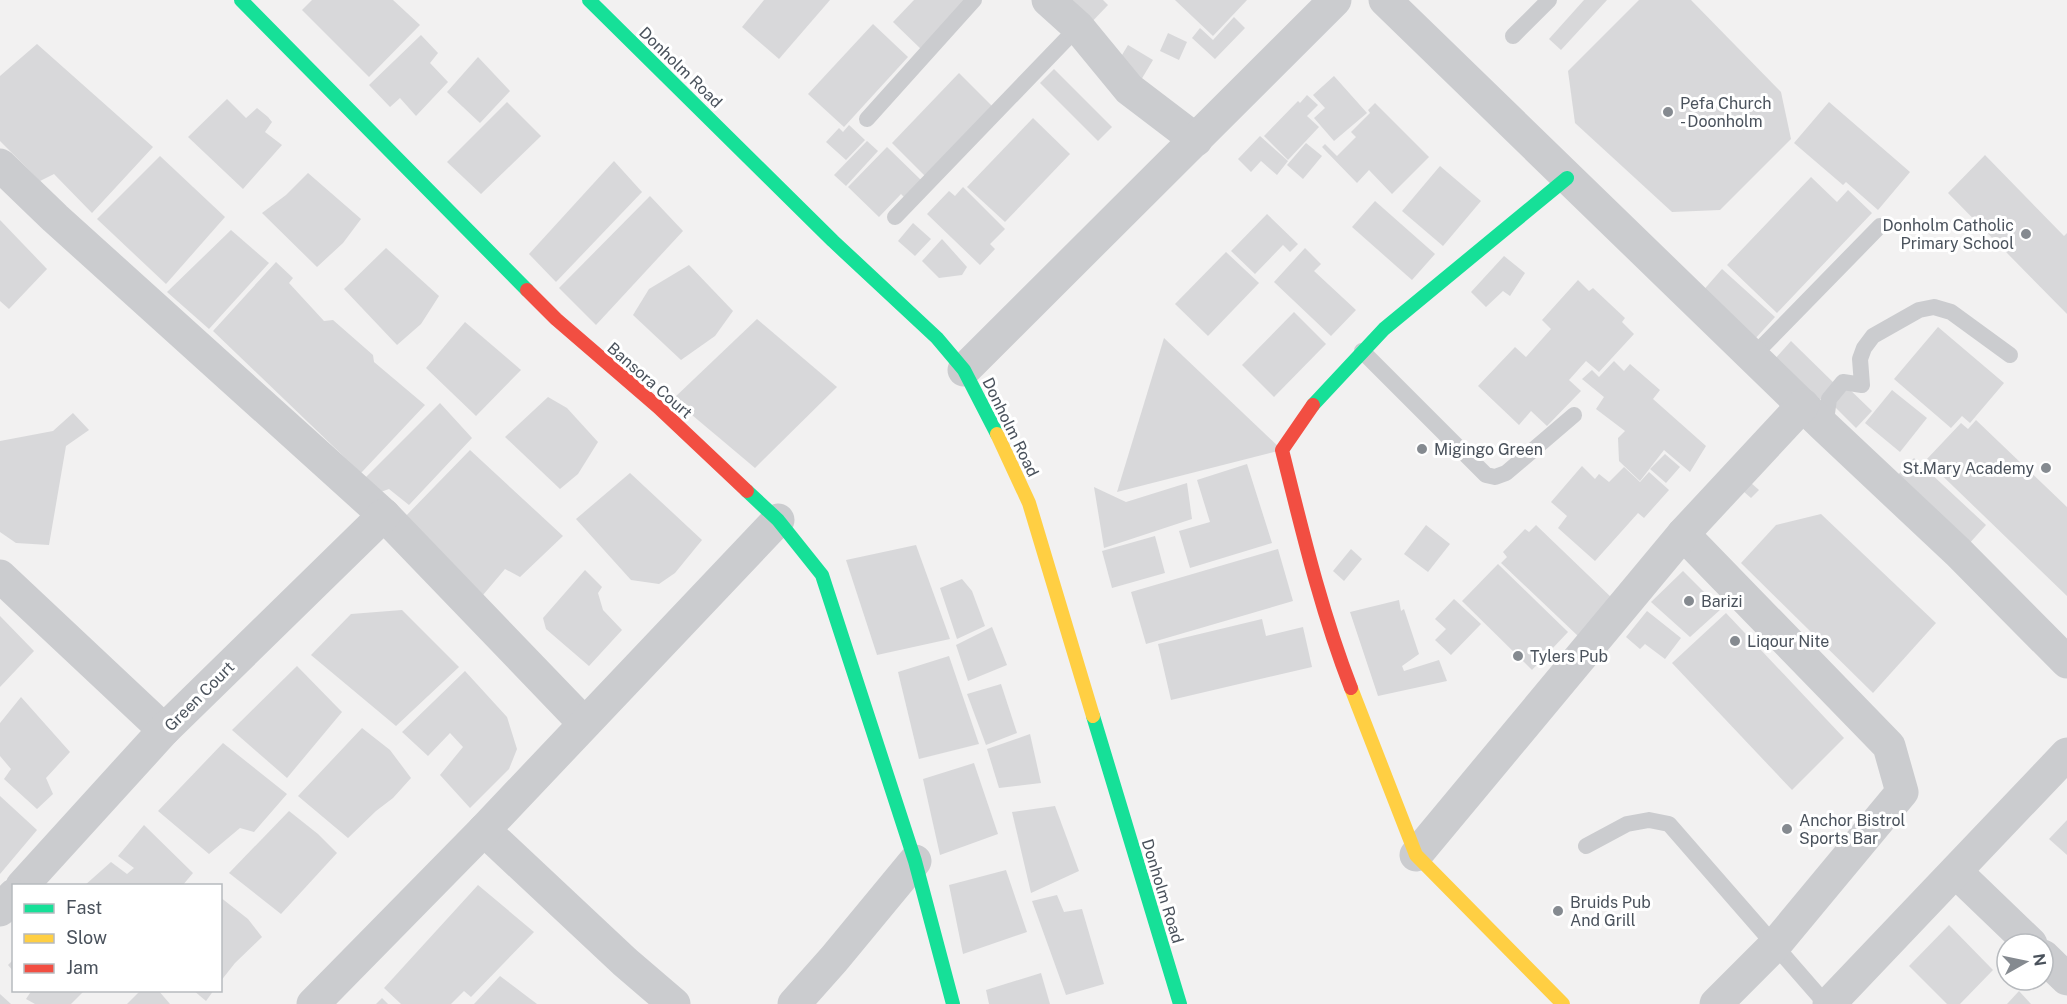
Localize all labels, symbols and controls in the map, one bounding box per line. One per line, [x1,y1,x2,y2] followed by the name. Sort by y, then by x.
[635,23,726,112] street label: Donholm Road
[1680,94,1772,131] place label: Pefa Church - Doonholm
[1661,105,1675,119] marker: Pefa Church - Doonholm
[1883,216,2014,253] place label: Donholm Catholic Primary School
[2019,227,2033,241] marker: Donholm Catholic Primary School
[603,338,696,422] street label: Bansora Court
[978,374,1043,480] street label: Donholm Road
[1434,440,1543,459] place label: Migingo Green
[1415,442,1429,456] marker: Migingo Green
[1903,459,2034,478] place label: St.Mary Academy
[2039,461,2053,475] marker: St.Mary Academy
[1701,592,1742,611] place label: Barizi
[1682,594,1696,608] marker: Barizi
[1747,632,1829,651] place label: Liqour Nite
[1728,634,1742,648] marker: Liqour Nite
[1530,647,1608,666] place label: Tylers Pub
[1511,649,1525,663] marker: Tylers Pub
[161,658,238,735] street label: Green Court
[1799,811,1906,848] place label: Anchor Bistrol Sports Bar
[1780,822,1794,836] marker: Anchor Bistrol Sports Bar
[1138,837,1187,946] street label: Donholm Road
[12,884,222,992] legend
[1570,893,1651,930] place label: Bruids Pub And Grill
[66,897,102,918] text: Fast
[1551,904,1565,918] marker: Bruids Pub And Grill
[66,927,107,948] text: Slow
[1995,932,2055,992] north arrow
[2029,952,2050,967] text: N
[66,957,99,978] text: Jam

